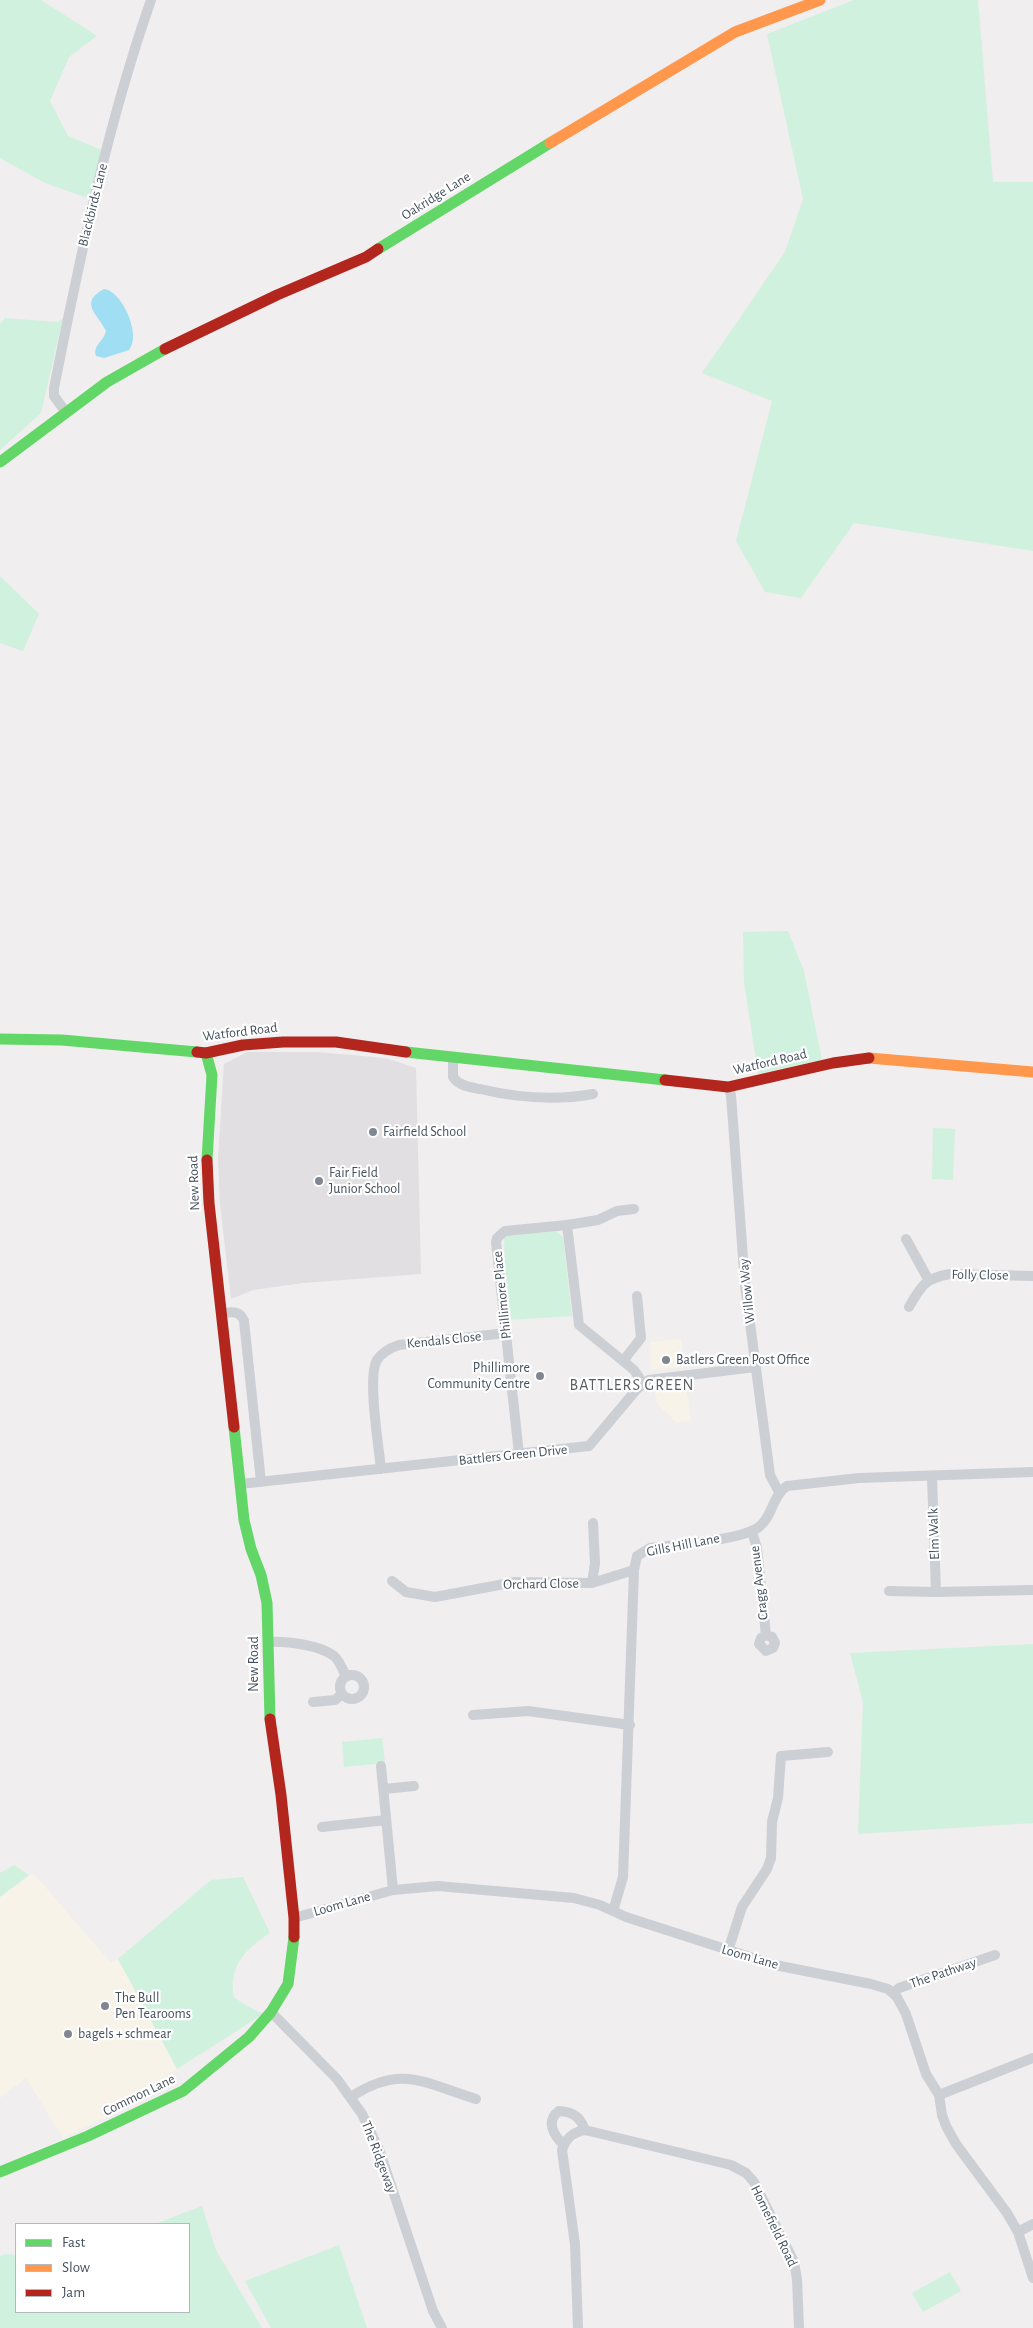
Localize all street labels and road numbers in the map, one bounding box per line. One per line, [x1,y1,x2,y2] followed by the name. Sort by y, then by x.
[75,162,111,248] street label: Blackbirds Lane
[398,168,474,224] street label: Oakridge Lane
[202,1019,278,1045] street label: Watford Road
[731,1045,809,1079] street label: Watford Road
[185,1155,203,1211] street label: New Road
[489,1250,515,1340] street label: Phillimore Place
[735,1258,759,1324] street label: Willow Way
[951,1266,1009,1284] street label: Folly Close
[406,1328,482,1352] street label: Kendals Close
[458,1441,568,1469] street label: Battlers Green Drive
[925,1508,943,1560] street label: Elm Walk
[645,1530,721,1560] street label: Gills Hill Lane
[746,1545,772,1621] street label: Cragg Avenue
[503,1575,579,1593] street label: Orchard Close
[246,1636,262,1692] street label: New Road
[312,1888,372,1920] street label: Loom Lane
[720,1941,780,1973] street label: Loom Lane
[908,1954,978,1992] street label: The Pathway
[100,2070,178,2120] street label: Common Lane
[358,2119,400,2195] street label: The Ridgeway
[747,2182,801,2270] street label: Homefield Road

